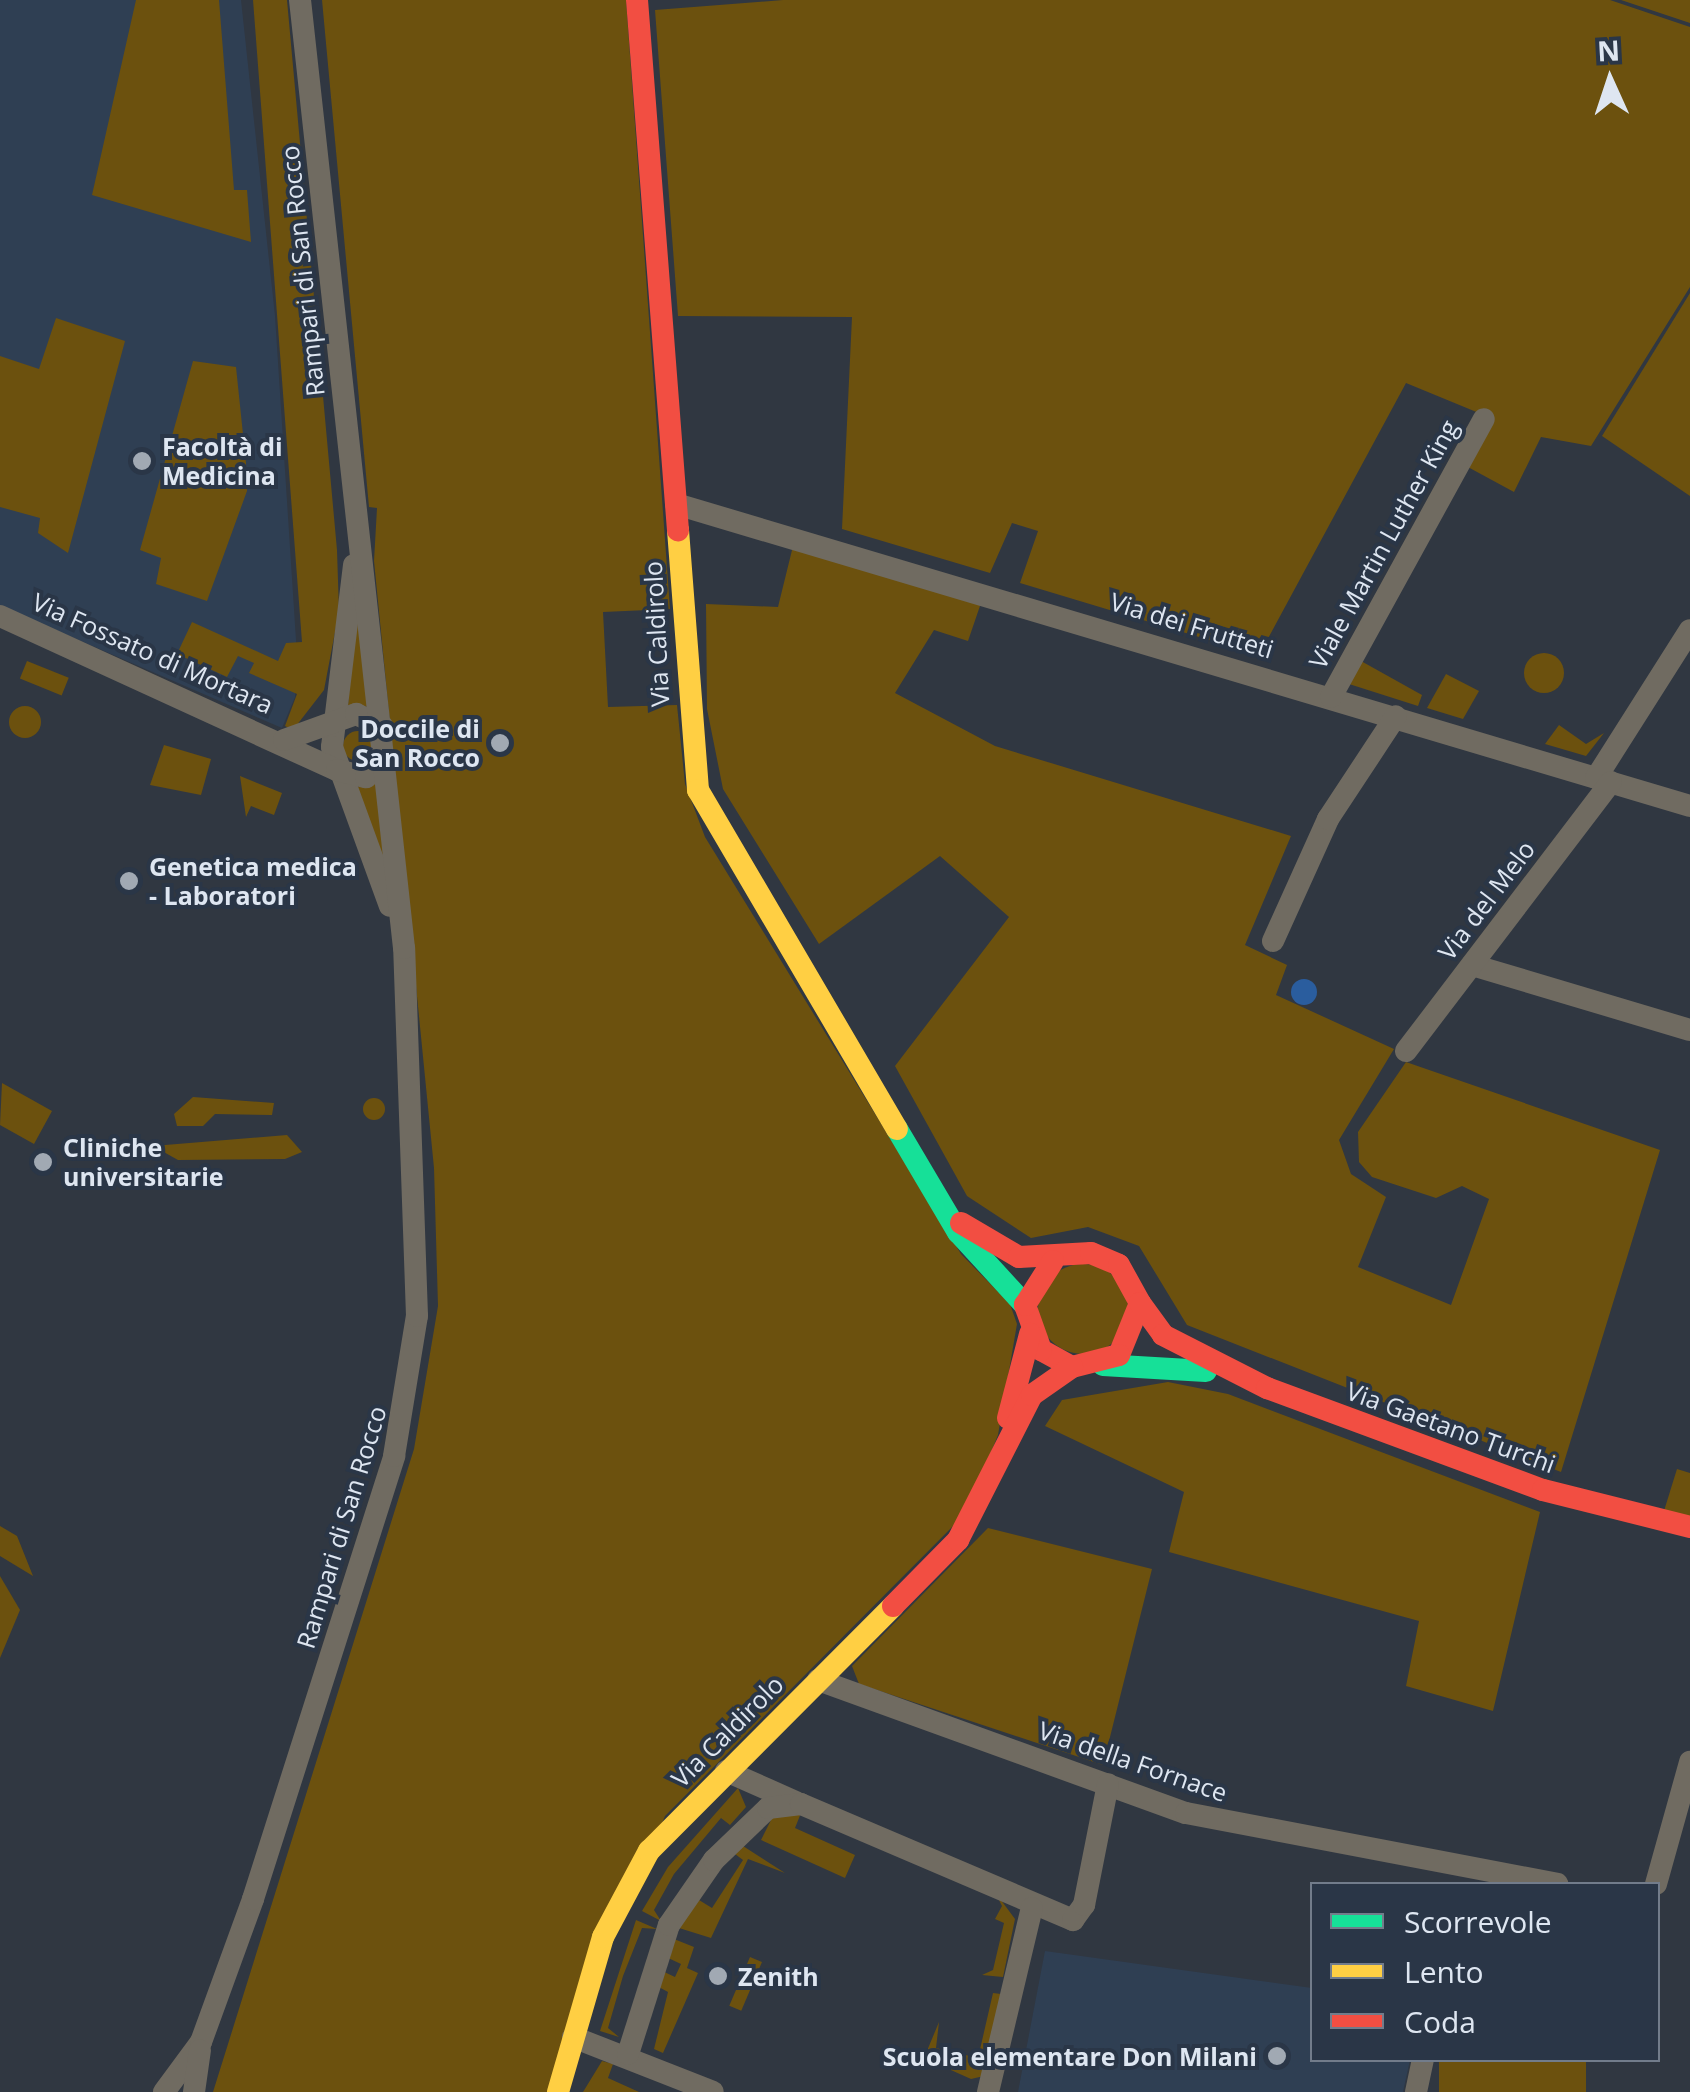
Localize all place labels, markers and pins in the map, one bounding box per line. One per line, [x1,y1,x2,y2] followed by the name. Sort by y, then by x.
[162,432,283,491] place label: Facoltà di Medicina
[131,450,153,472] marker: Facoltà di Medicina
[355,714,480,773] place label: Doccile di San Rocco
[489,732,511,754] marker: Doccile di San Rocco
[149,852,357,911] place label: Genetica medica - Laboratori
[118,870,140,892] marker: Genetica medica - Laboratori
[63,1133,224,1192] place label: Cliniche universitarie
[32,1151,54,1173] marker: Cliniche universitarie
[738,1961,819,1991] place label: Zenith
[707,1965,729,1987] marker: Zenith
[883,2041,1257,2071] place label: Scuola elementare Don Milani
[1266,2045,1288,2067] marker: Scuola elementare Don Milani

